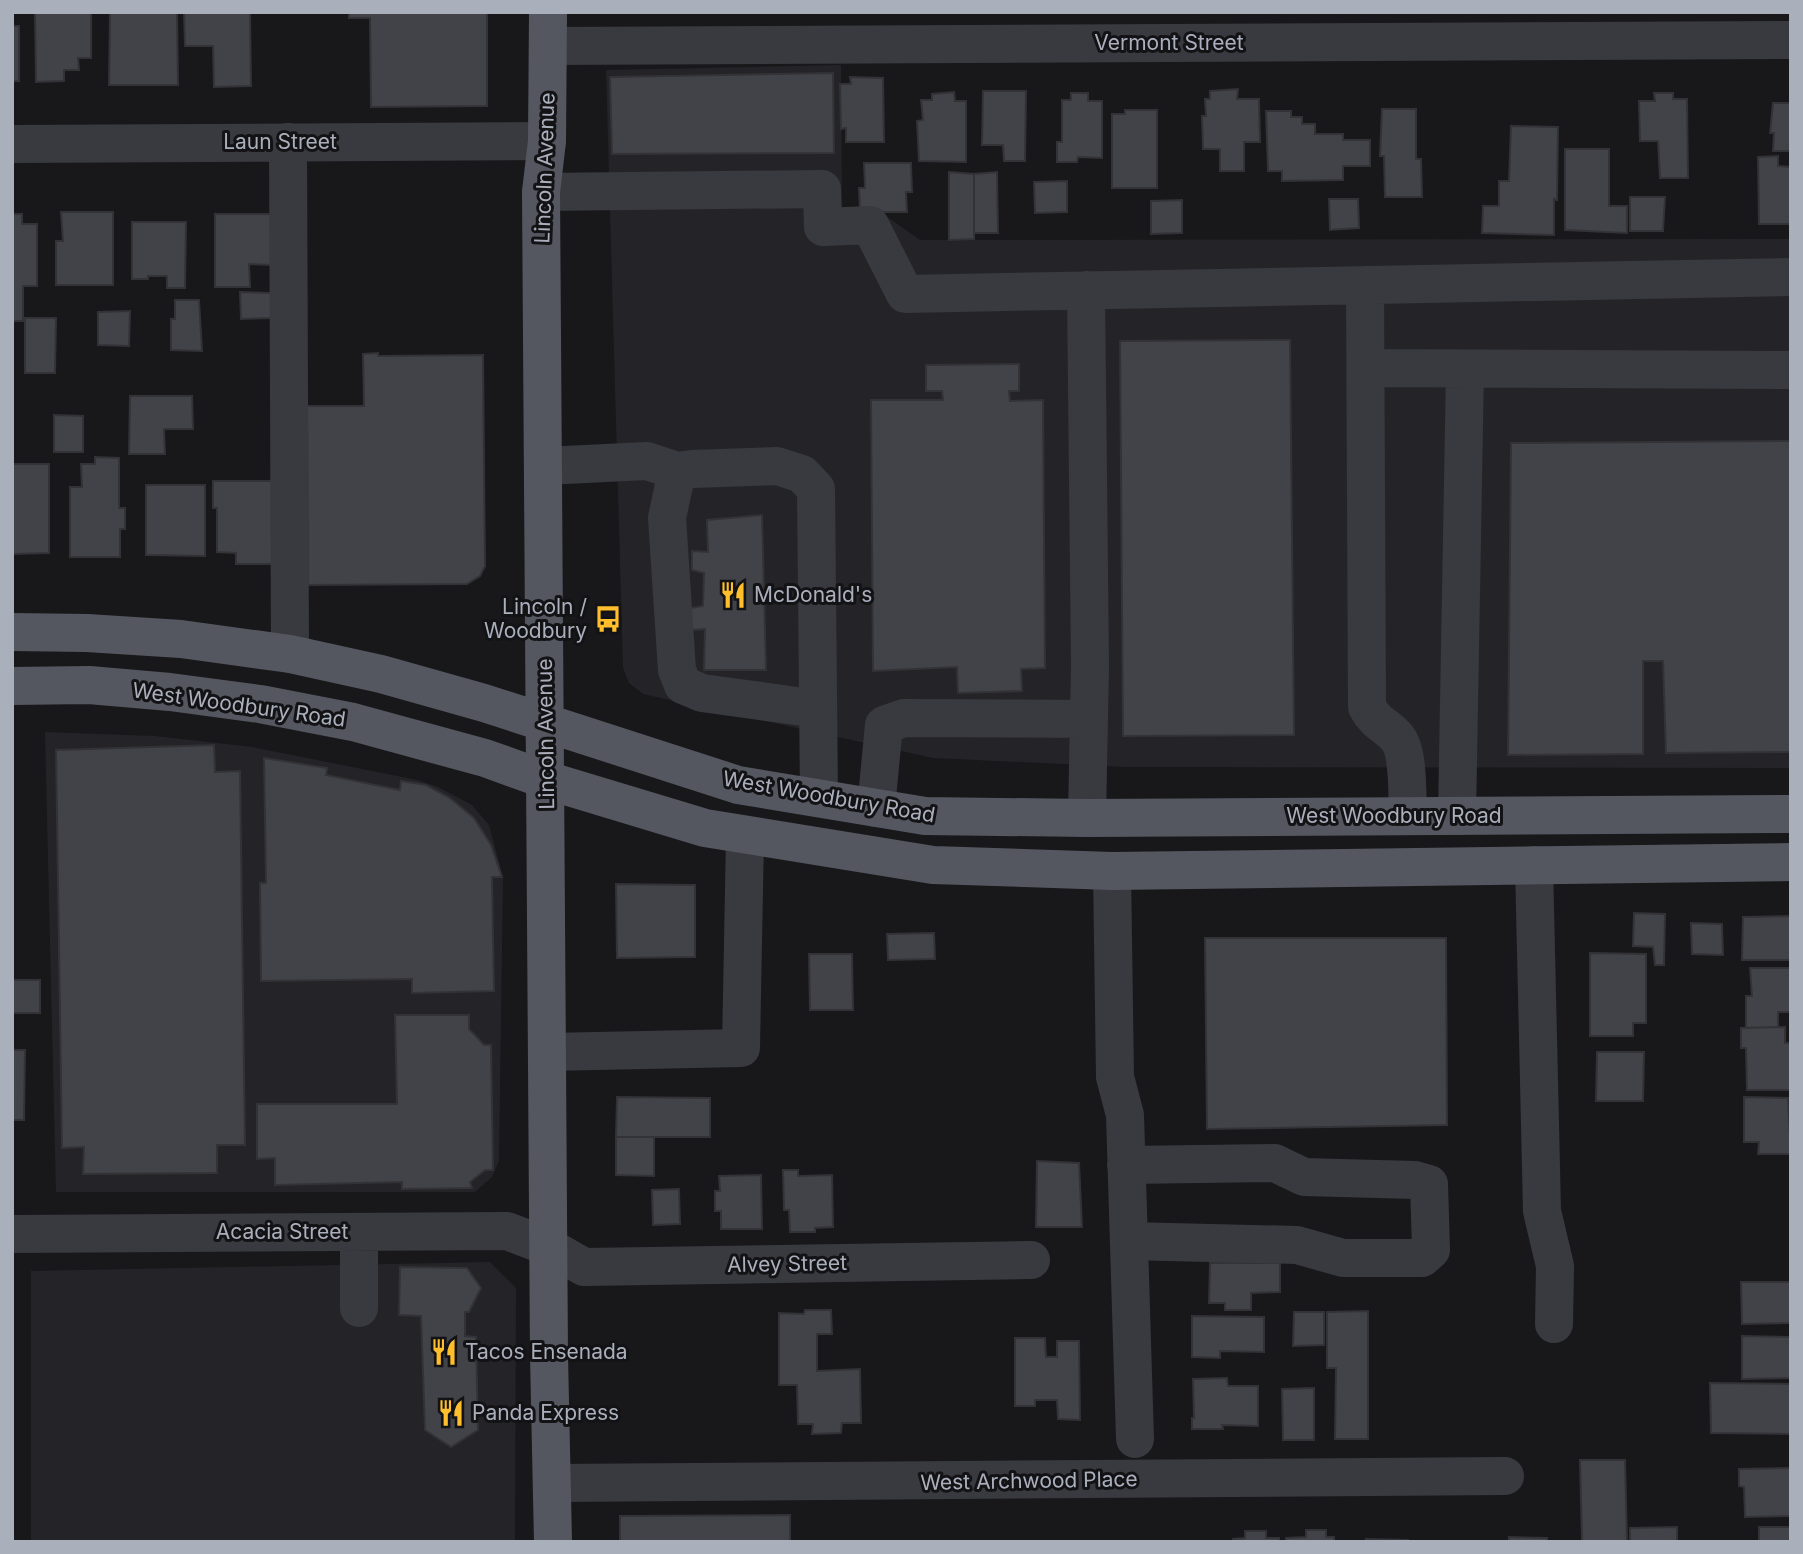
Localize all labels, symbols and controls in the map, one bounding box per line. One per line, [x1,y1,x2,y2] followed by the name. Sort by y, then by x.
[1094,30,1244,55] street label: Vermont Street
[529,92,560,244] street label: Lincoln Avenue
[223,129,337,154] street label: Laun Street
[718,580,748,610] restaurant icon: McDonald's
[754,582,872,607] place label: McDonald's
[484,594,587,643] place label: Lincoln / Woodbury
[593,604,623,634] bus stop icon: Lincoln / Woodbury
[532,658,559,810] street label: Lincoln Avenue
[131,677,347,732] street label: West Woodbury Road
[721,766,937,828] street label: West Woodbury Road
[1286,803,1502,828] street label: West Woodbury Road
[216,1219,348,1244] street label: Acacia Street
[727,1250,847,1277] street label: Alvey Street
[429,1337,459,1367] restaurant icon: Tacos Ensenada
[465,1339,628,1364] place label: Tacos Ensenada
[436,1398,466,1428] restaurant icon: Panda Express
[472,1400,619,1425] place label: Panda Express
[920,1466,1138,1495] street label: West Archwood Place

